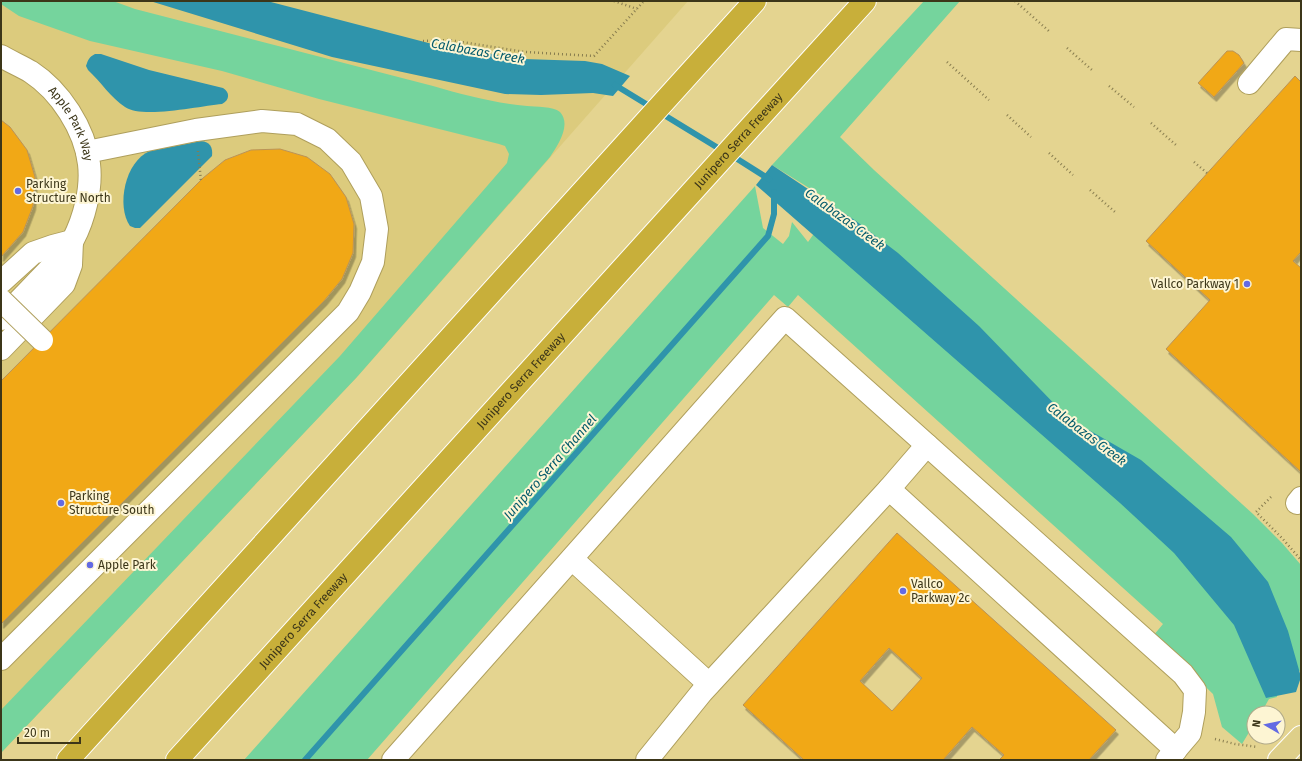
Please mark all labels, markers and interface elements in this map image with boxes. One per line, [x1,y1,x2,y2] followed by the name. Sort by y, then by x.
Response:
[430,35,526,67] water label: Calabazas Creek
[45,83,96,162] street label: Apple Park Way
[691,90,786,191] street label: Junipero Serra Freeway
[26,177,111,205] place label: Parking Structure North
[802,185,888,253] water label: Calabazas Creek
[13,186,23,196] marker: Parking Structure North
[1151,277,1239,291] place label: Vallco Parkway 1
[1242,279,1252,289] marker: Vallco Parkway 1
[474,330,568,431] street label: Junipero Serra Freeway
[1045,400,1129,468] water label: Calabazas Creek
[500,411,600,523] water label: Junipero Serra Channel
[69,489,154,517] place label: Parking Structure South
[56,498,66,508] marker: Parking Structure South
[98,558,157,572] place label: Apple Park
[85,560,95,570] marker: Apple Park
[256,570,350,672] street label: Junipero Serra Freeway
[911,577,970,605] place label: Vallco Parkway 2c
[898,586,908,596] marker: Vallco Parkway 2c
[1246,705,1286,745] north arrow
[18,719,80,745] scale bar
[1250,719,1264,728] text: N
[24,726,50,740] text: 20 m

